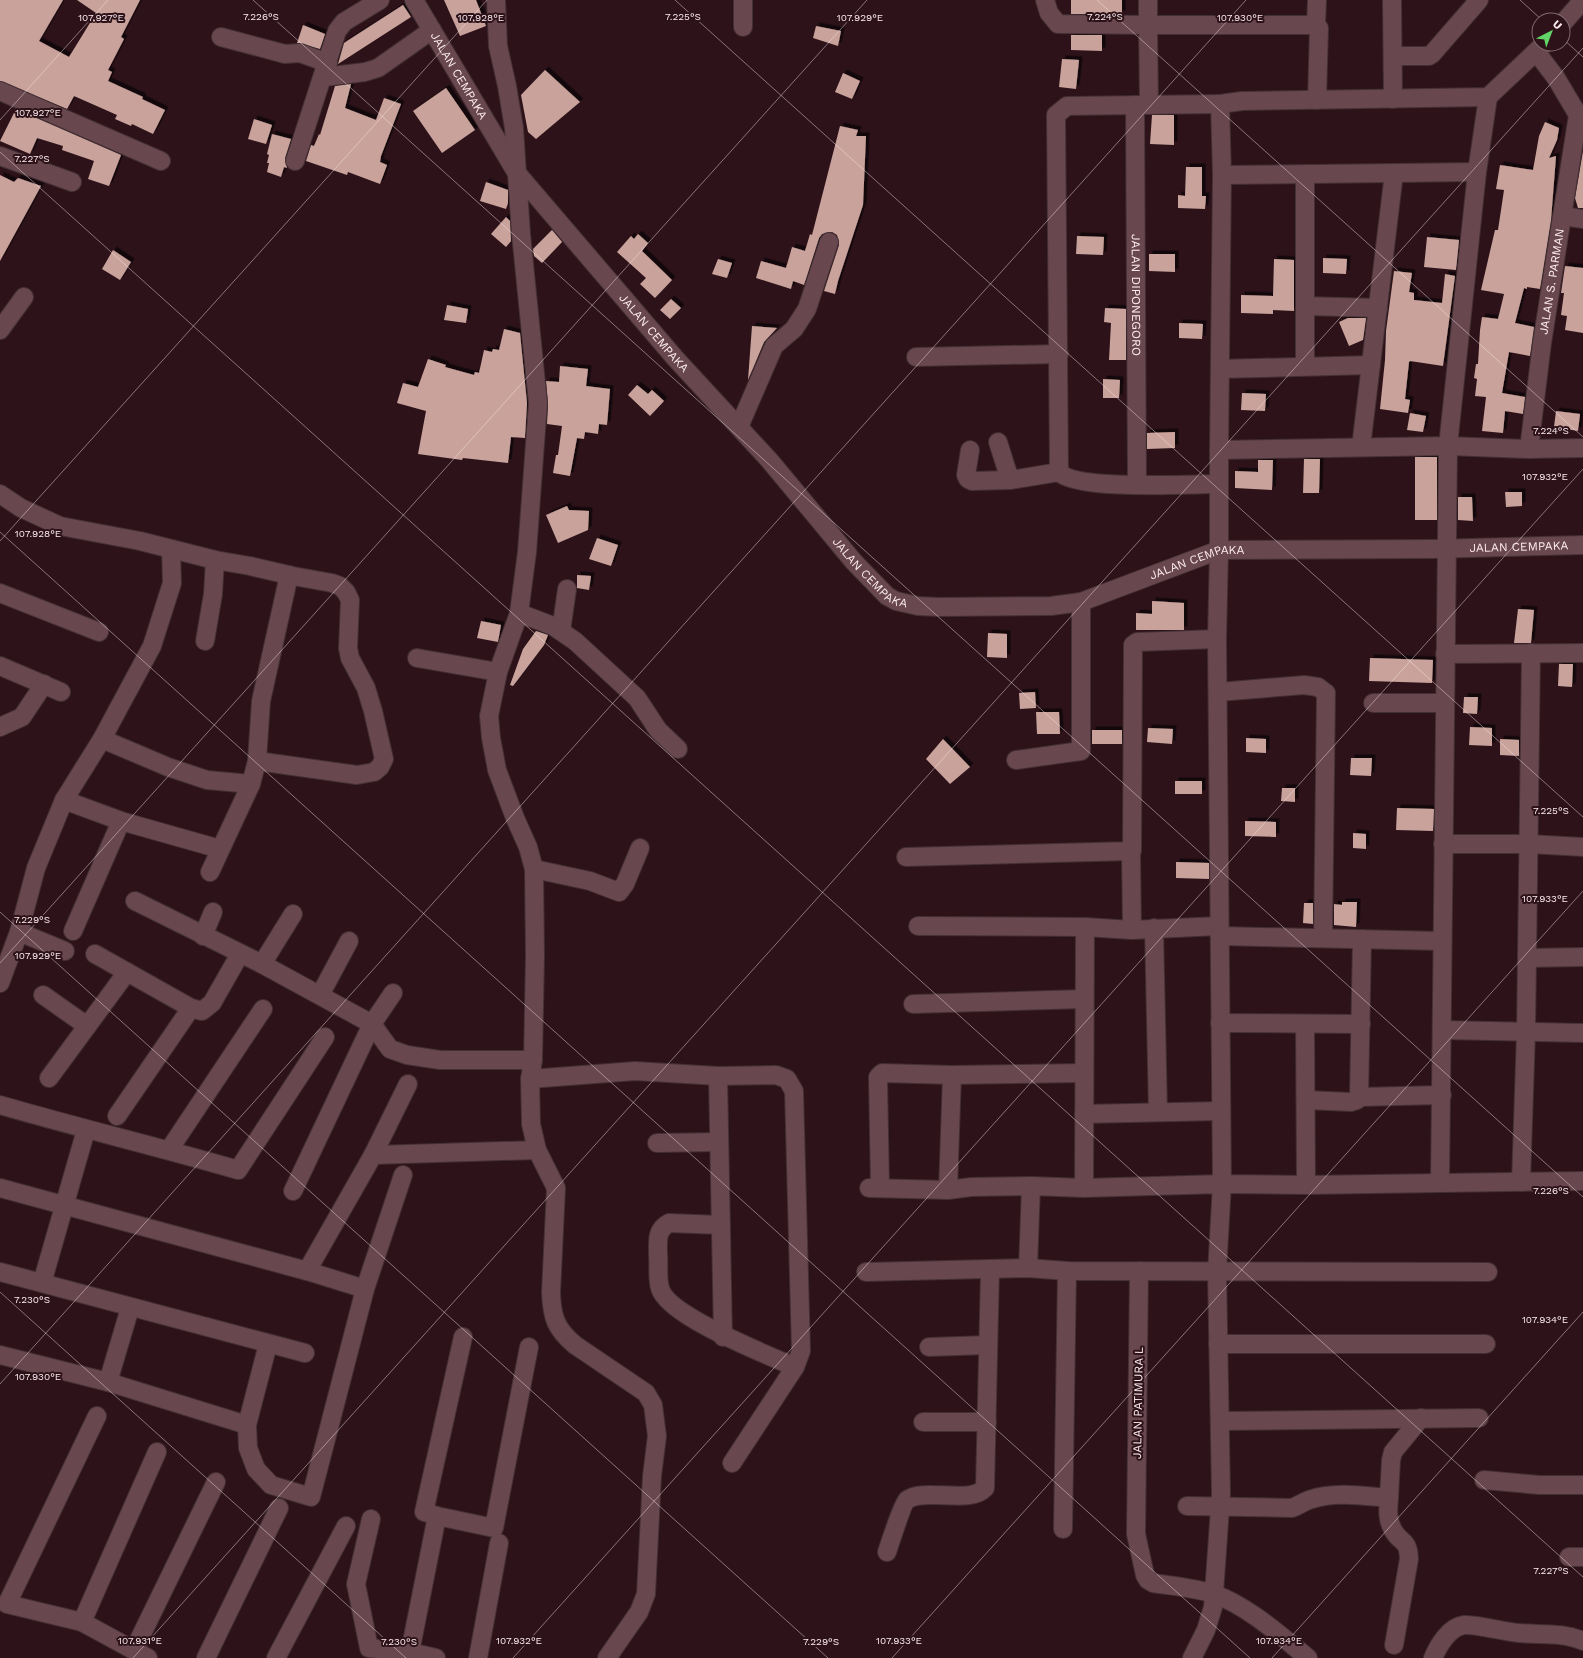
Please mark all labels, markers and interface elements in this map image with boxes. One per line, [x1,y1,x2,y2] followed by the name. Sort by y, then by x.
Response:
[243,11,279,22] text: 7.226°S
[665,11,701,22] text: 7.225°S
[1087,11,1123,22] text: 7.224°S
[78,12,124,23] text: 107.927°E
[458,12,504,23] text: 107.928°E
[837,12,883,23] text: 107.929°E
[1217,12,1263,23] text: 107.930°E
[1531,12,1571,52] north arrow
[1550,17,1565,33] text: U
[428,30,490,122] street label: JALAN CEMPAKA
[15,107,61,118] text: 107.927°E
[14,153,50,164] text: 7.227°S
[1536,228,1567,336] street label: JALAN S. PARMAN
[1129,234,1143,356] street label: JALAN DIPONEGORO
[616,291,692,375] street label: JALAN CEMPAKA
[1533,425,1569,436] text: 7.224°S
[1522,471,1568,482] text: 107.932°E
[15,528,61,539] text: 107.928°E
[830,535,909,610] street label: JALAN CEMPAKA
[1469,538,1569,555] street label: JALAN CEMPAKA
[1148,543,1244,583] street label: JALAN CEMPAKA
[1533,805,1569,816] text: 7.225°S
[1522,893,1568,904] text: 107.933°E
[14,914,50,925] text: 7.229°S
[15,950,61,961] text: 107.929°E
[1533,1185,1569,1196] text: 7.226°S
[14,1294,50,1305] text: 7.230°S
[1522,1314,1568,1325] text: 107.934°E
[1130,1347,1146,1459] street label: JALAN PATIMURA L
[15,1371,61,1382] text: 107.930°E
[1533,1565,1569,1576] text: 7.227°S
[118,1635,162,1646] text: 107.931°E
[496,1635,542,1646] text: 107.932°E
[876,1635,922,1646] text: 107.933°E
[1256,1635,1302,1646] text: 107.934°E
[381,1636,417,1647] text: 7.230°S
[803,1636,839,1647] text: 7.229°S

